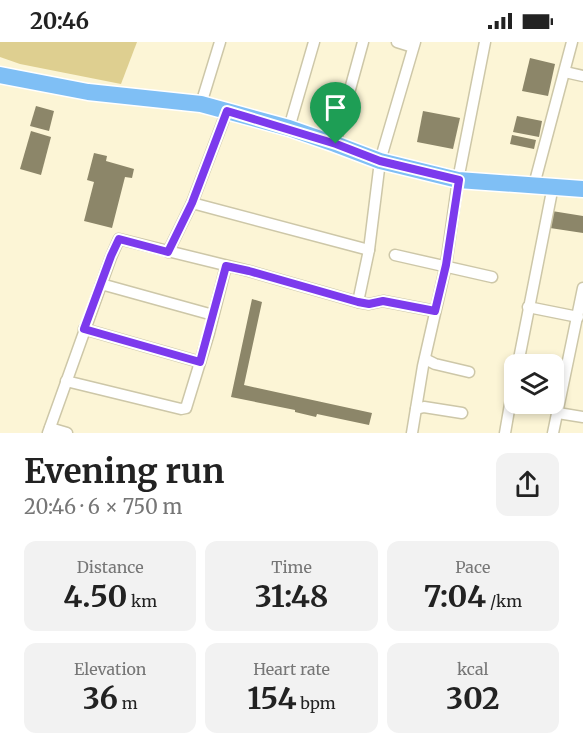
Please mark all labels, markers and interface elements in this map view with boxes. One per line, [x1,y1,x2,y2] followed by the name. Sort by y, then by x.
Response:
[30,7,89,35] text: 20:46
[310,82,361,144] pin
[319,91,352,124] icon: arrive
[504,354,564,414] map controls
[504,354,564,414] button: layers
[24,451,224,492] text: Evening run
[496,453,559,516] button: share
[24,494,182,519] text: 20:46 · 6 × 750 m
[77,557,144,577] text: Distance
[271,557,312,577] text: Time
[455,557,490,577] text: Pace
[63,577,127,615] text: 4.50
[255,577,328,615] text: 31:48
[424,577,486,615] text: 7:04
[127,591,157,611] text: km
[486,591,522,611] text: /km
[74,659,146,679] text: Elevation
[253,659,330,679] text: Heart rate
[457,659,489,679] text: kcal
[83,679,118,717] text: 36
[247,679,297,717] text: 154
[446,679,500,717] text: 302
[118,693,138,713] text: m
[297,693,336,713] text: bpm

